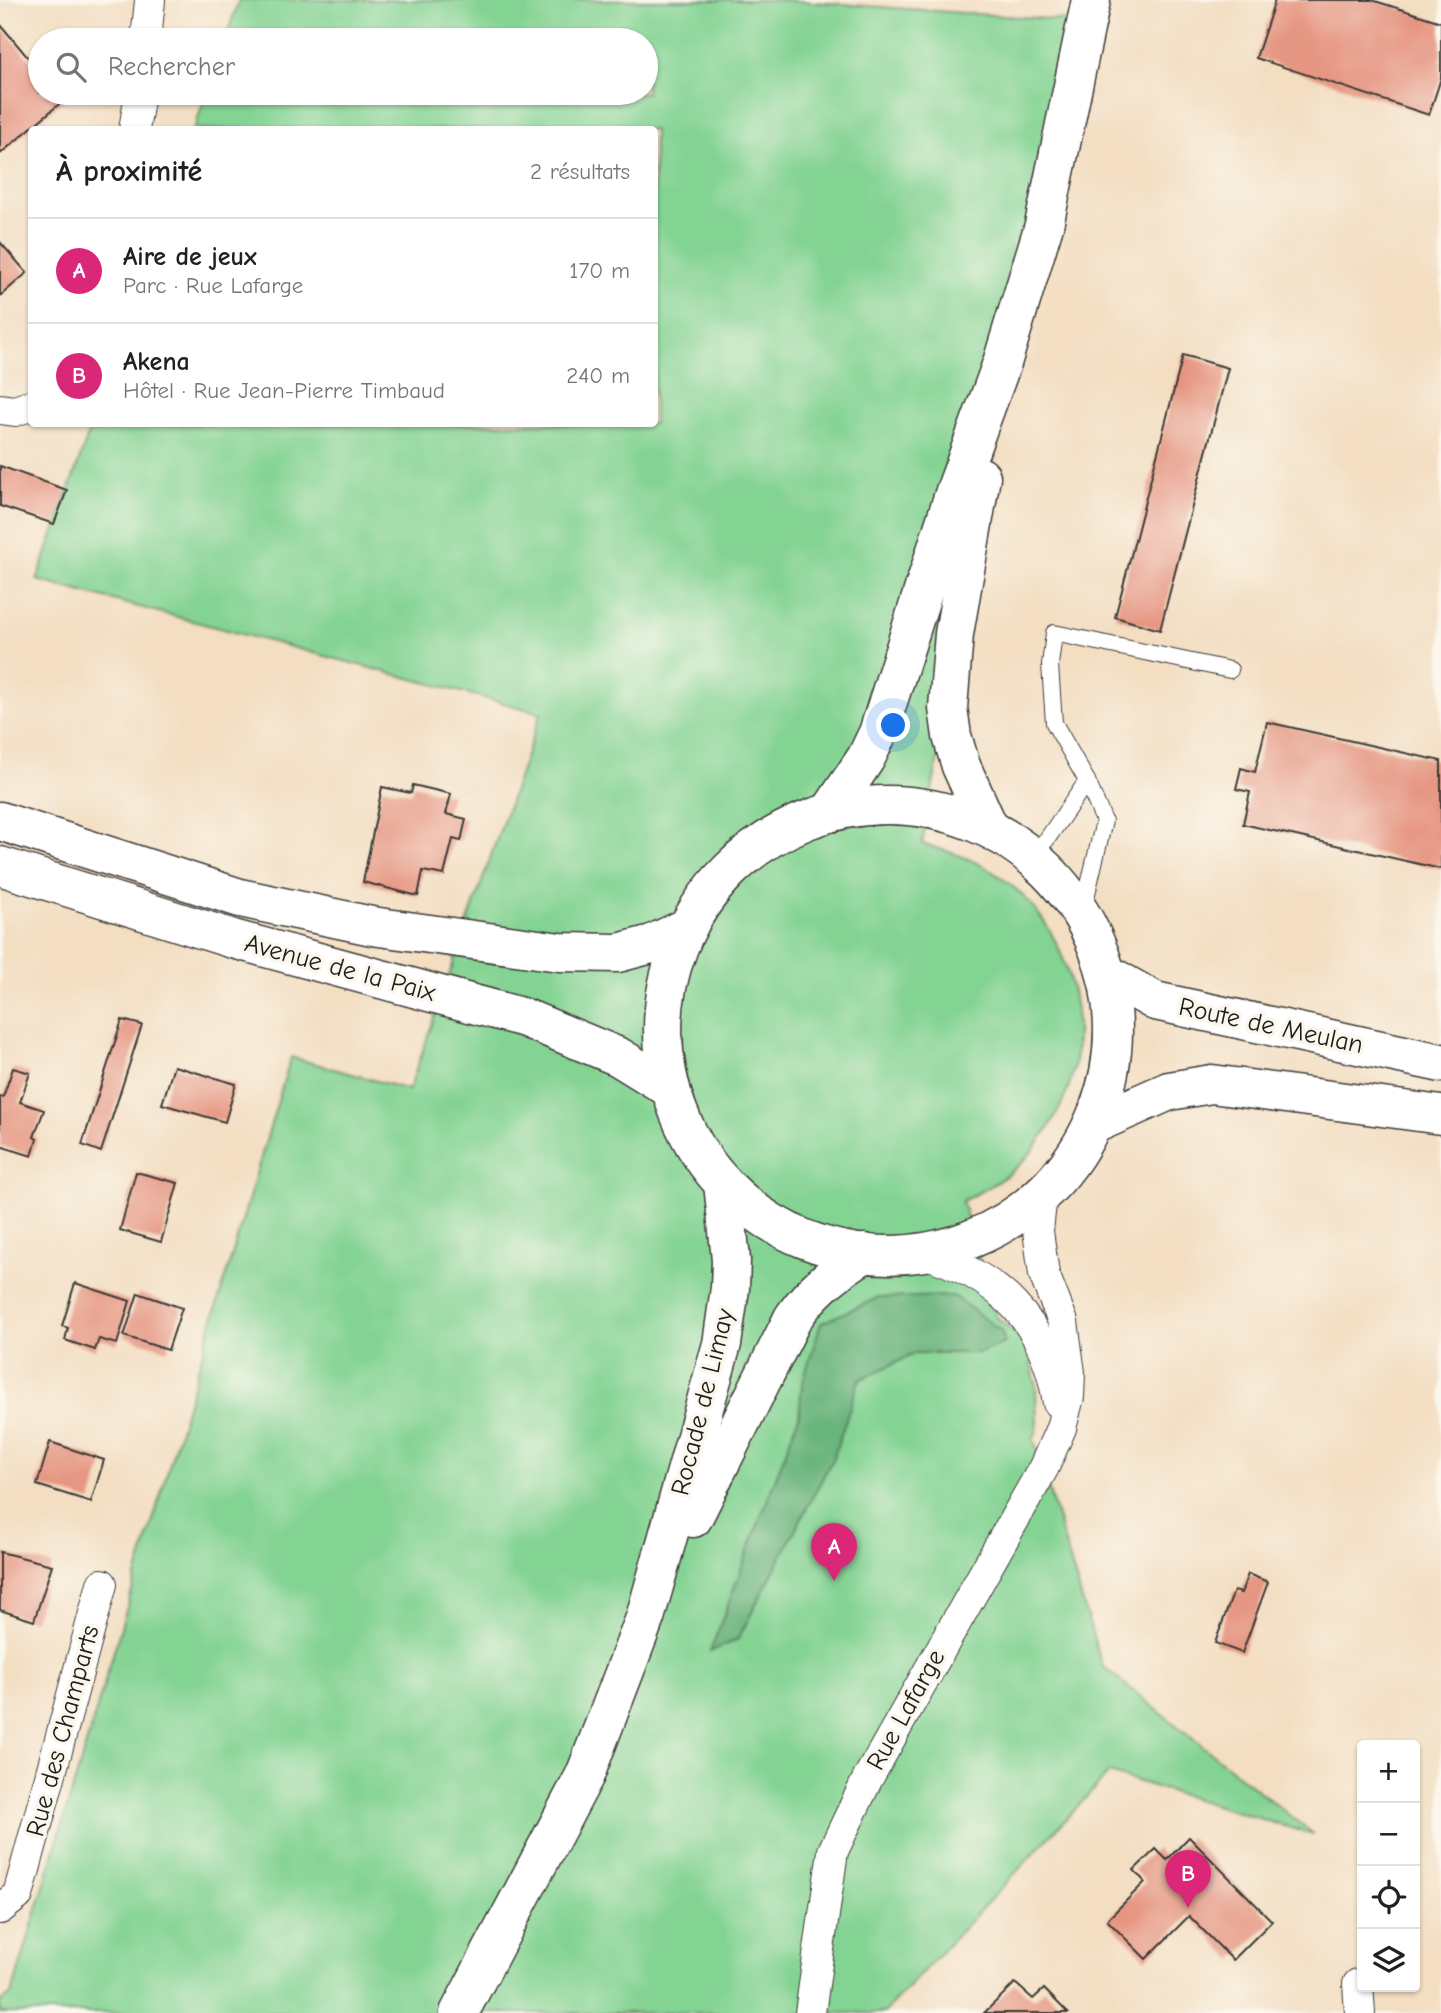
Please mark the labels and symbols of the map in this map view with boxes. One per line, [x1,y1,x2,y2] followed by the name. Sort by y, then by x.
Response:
[876,708,910,742] your location
[241,928,439,1008] street label: Avenue de la Paix
[1176,992,1366,1060] street label: Route de Meulan
[665,1305,741,1498] street label: Rocade de Limay
[811,1523,857,1581] pin: A
[20,1622,106,1840] street label: Rue des Champarts
[861,1645,951,1775] street label: Rue Lafarge
[1165,1850,1211,1908] pin: B

